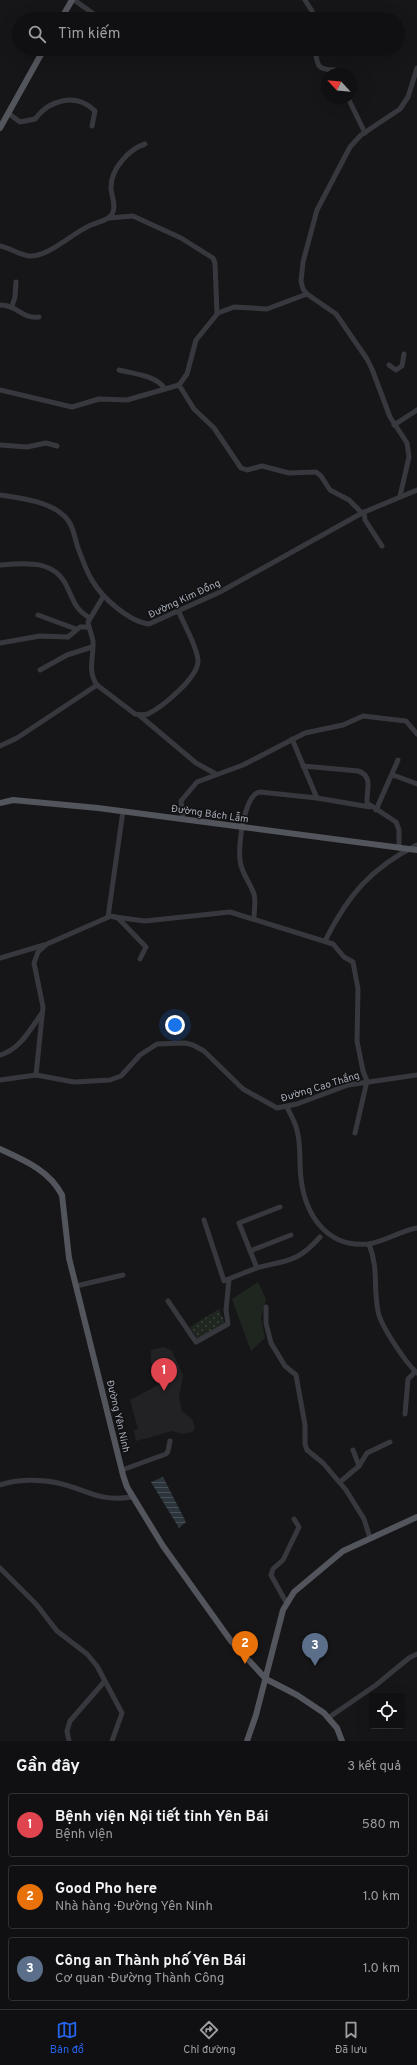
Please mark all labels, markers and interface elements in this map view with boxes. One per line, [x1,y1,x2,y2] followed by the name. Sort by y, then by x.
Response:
[12,12,405,56] search box
[26,23,48,45] icon: search
[58,25,120,44] text: Tìm kiếm
[321,68,357,104] north arrow
[146,577,223,622] street label: Đường Kim Đồng
[170,803,249,826] street label: Đường Bách Lẫm
[165,1015,185,1035] your location
[279,1069,361,1106] street label: Đường Cao Thắng
[151,1358,177,1391] pin: 1
[103,1379,132,1454] street label: Đường Yên Ninh
[232,1631,258,1664] pin: 2
[302,1633,328,1666] pin: 3
[369,1693,405,1729] map controls
[369,1693,405,1729] button: locate
[16,1756,80,1778] text: Gần đây
[347,1759,401,1775] text: 3 kết quả
[55,1808,269,1827] text: Bệnh viện Nội tiết tỉnh Yên Bái
[27,1817,33,1833] text: 1
[362,1817,400,1833] text: 580 m
[55,1827,113,1843] text: Bệnh viện
[55,1880,157,1899] text: Good Pho here
[26,1889,34,1905] text: 2
[363,1889,400,1905] text: 1.0 km
[55,1899,213,1915] text: Nhà hàng · Đường Yên Ninh
[55,1952,246,1971] text: Công an Thành phố Yên Bái
[26,1961,34,1977] text: 3
[363,1961,400,1977] text: 1.0 km
[55,1971,224,1987] text: Cơ quan · Đường Thành Công
[50,2019,84,2057] tab: Bản đồ
[183,2019,236,2057] tab: Chỉ đường
[335,2019,367,2057] tab: Đã lưu

